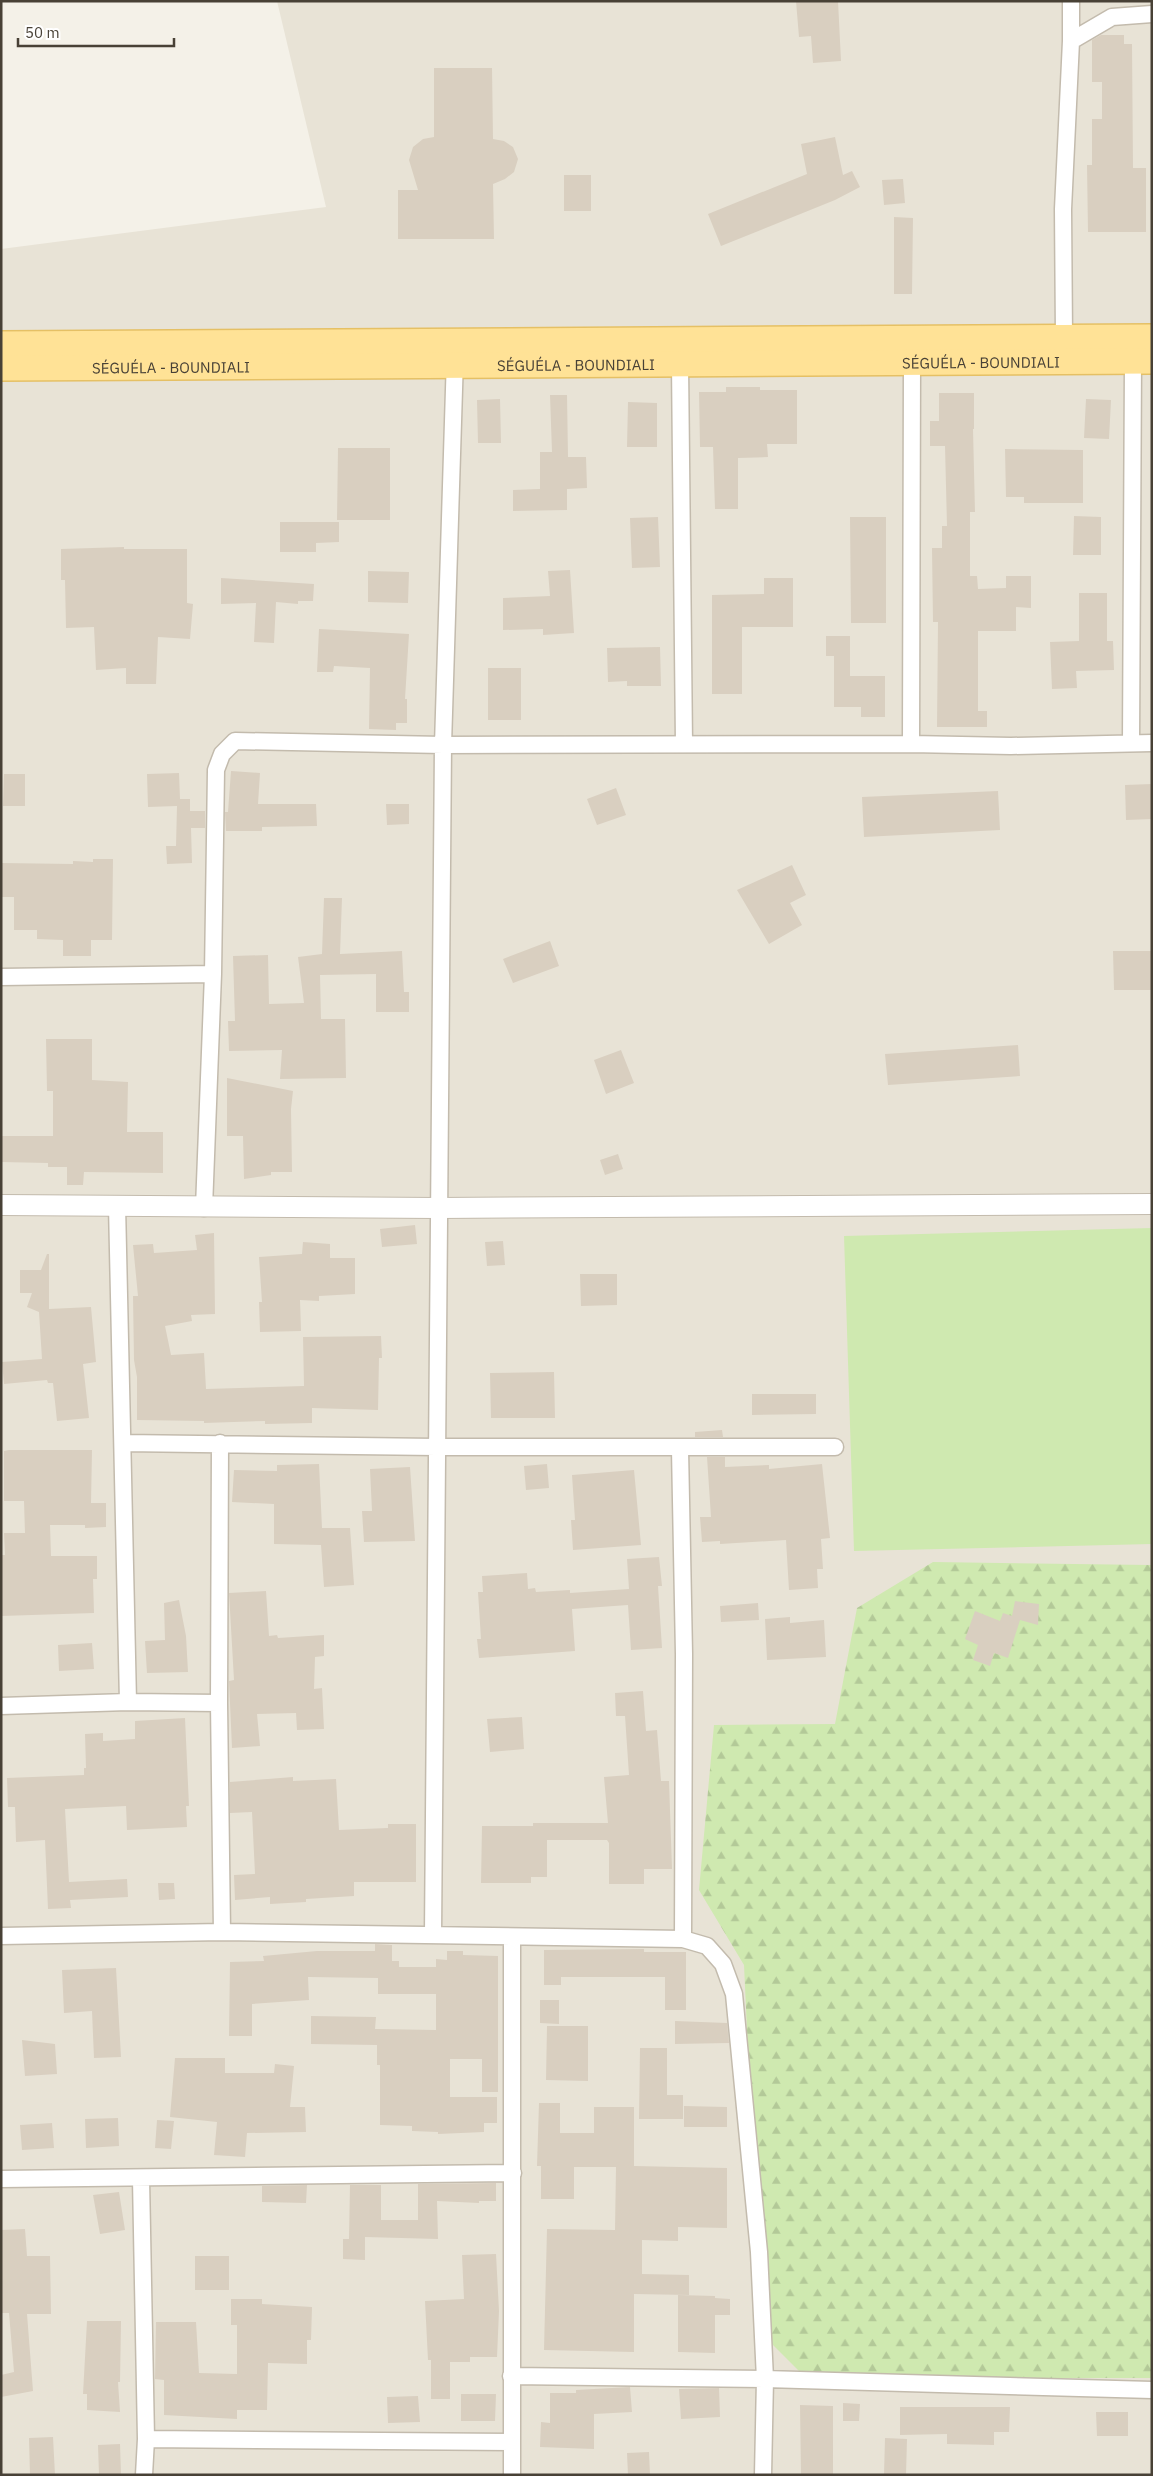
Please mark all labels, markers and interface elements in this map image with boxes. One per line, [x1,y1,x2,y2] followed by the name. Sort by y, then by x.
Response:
[18,15,174,47] scale bar
[25,23,60,42] text: 50 m
[902,352,1060,372] street label: SÉGUÉLA - BOUNDIALI
[497,355,655,374] street label: SÉGUÉLA - BOUNDIALI
[92,357,250,377] street label: SÉGUÉLA - BOUNDIALI

